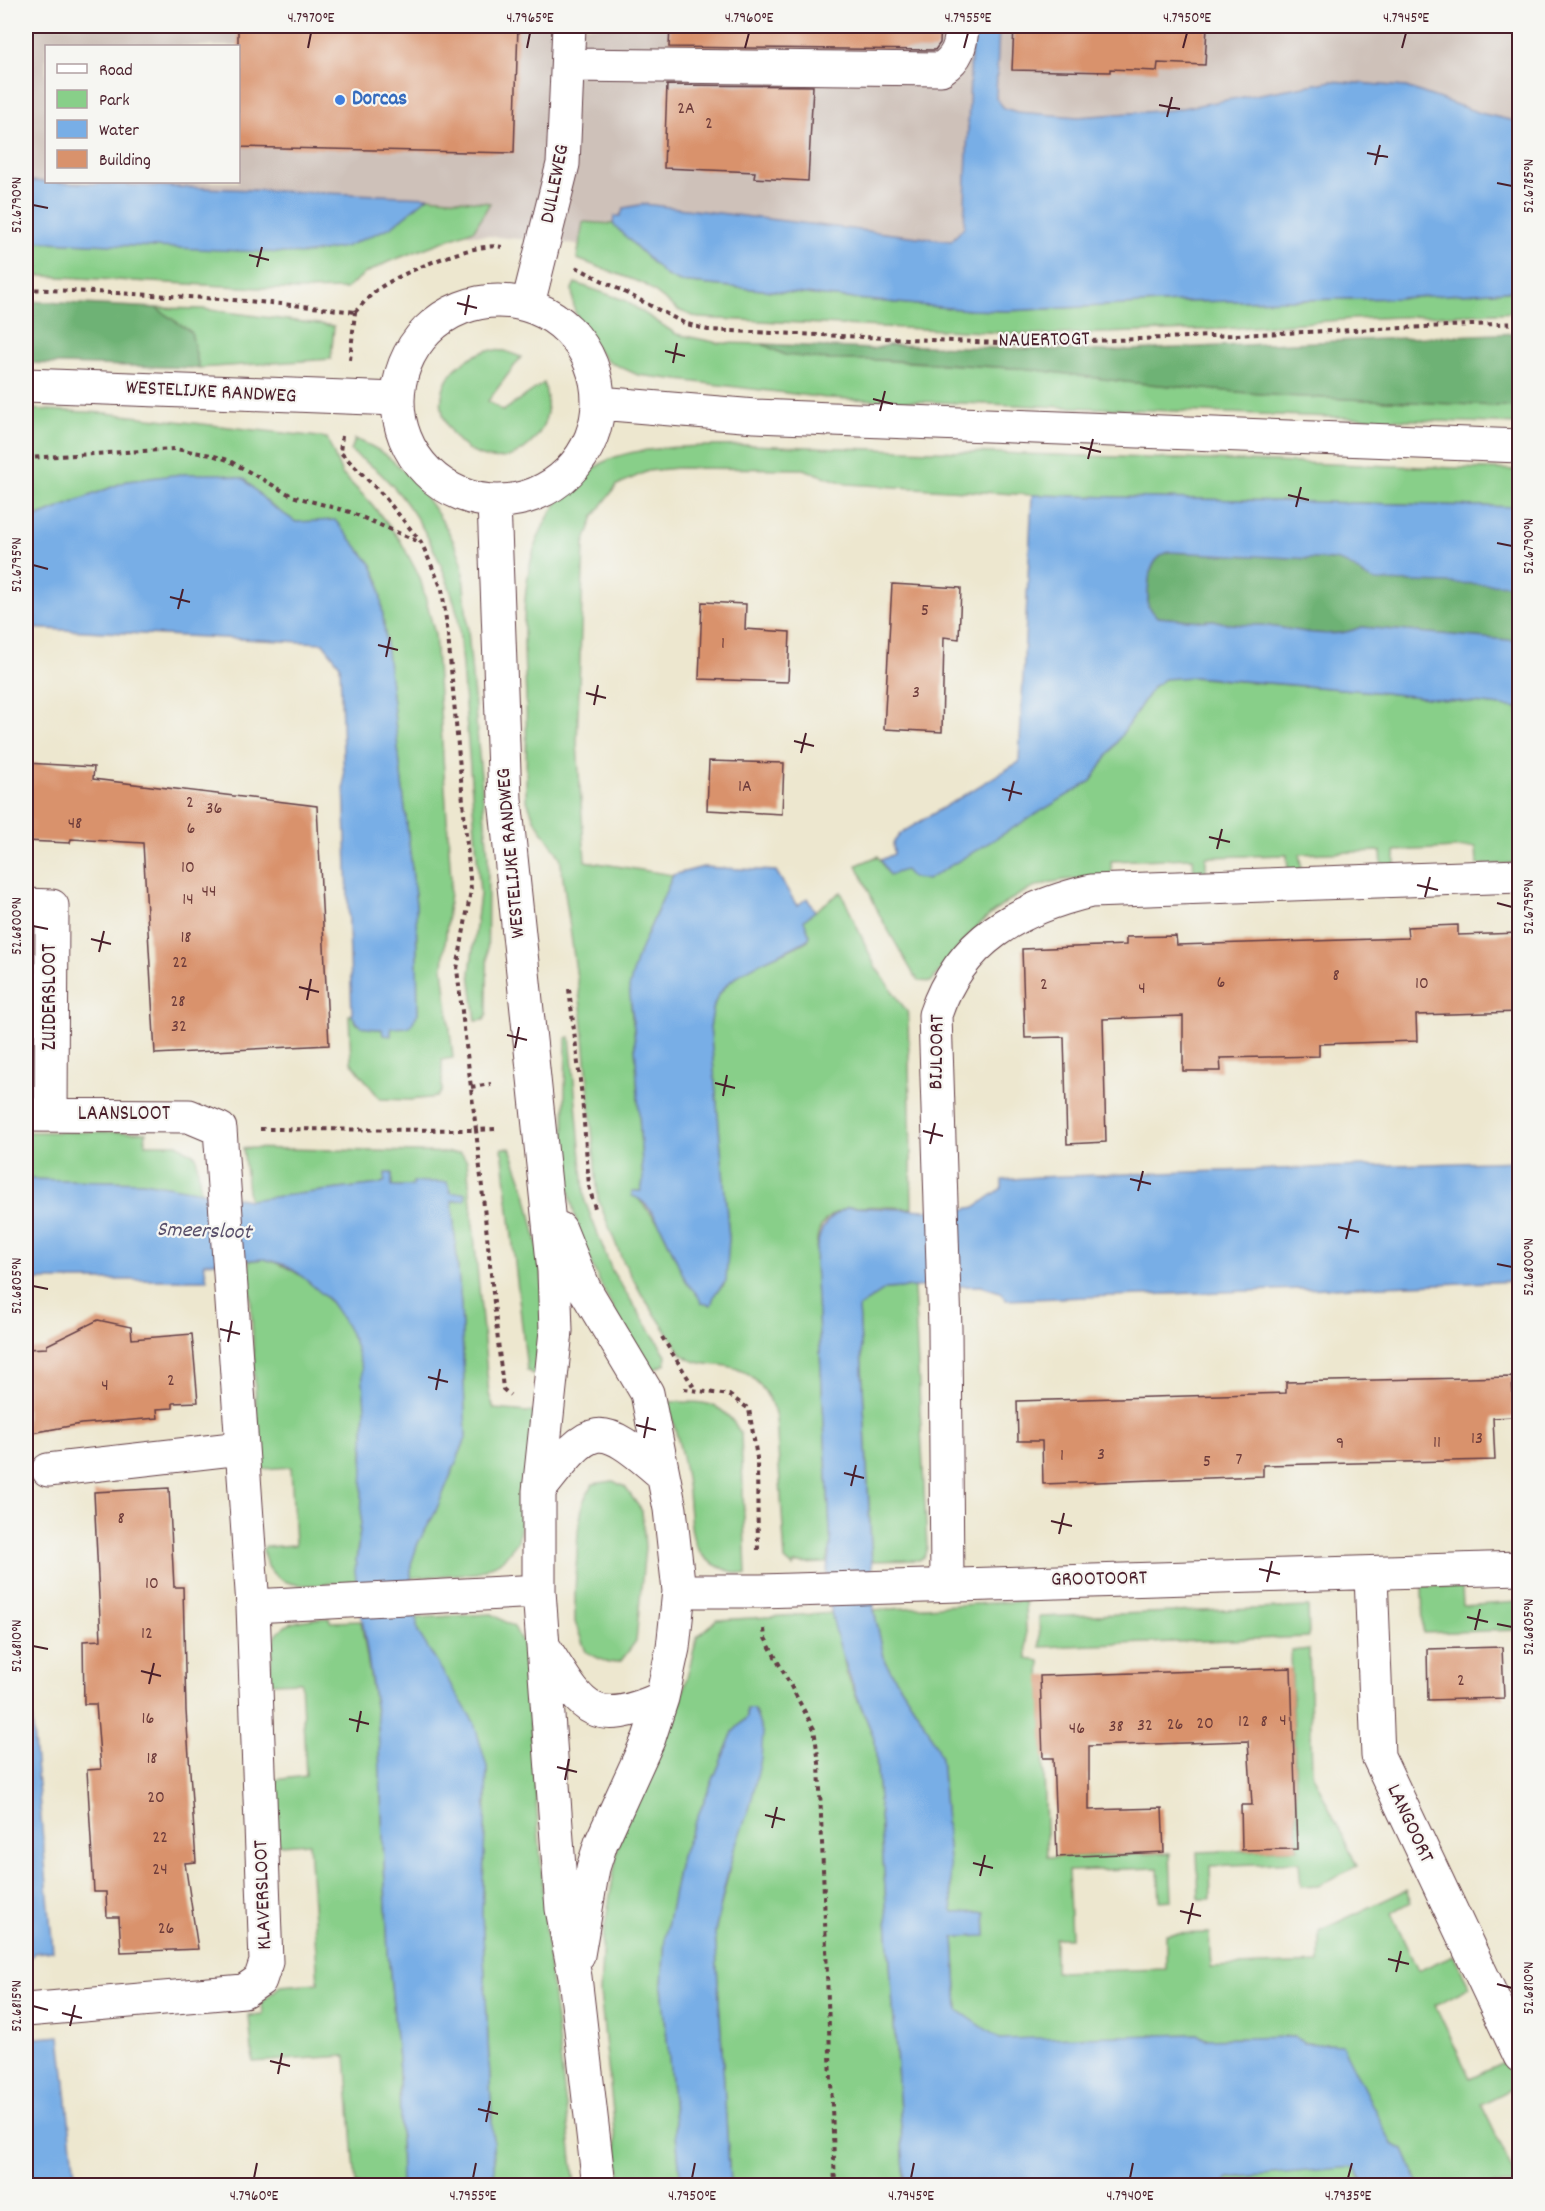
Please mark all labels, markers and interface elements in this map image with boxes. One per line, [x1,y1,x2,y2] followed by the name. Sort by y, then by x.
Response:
[288,8,335,30] text: 4.7970°E
[506,8,554,30] text: 4.7965°E
[725,8,773,30] text: 4.7960°E
[945,8,992,30] text: 4.7955°E
[1163,8,1211,30] text: 4.7950°E
[1383,8,1429,30] text: 4.7945°E
[45,45,240,183] legend
[99,59,133,84] text: Road
[352,85,407,115] place label: Dorcas
[99,89,130,114] text: Park
[333,93,347,107] marker: Dorcas
[677,97,695,122] house number: 2A
[705,112,713,137] house number: 2
[99,119,139,144] text: Water
[534,142,578,226] street label: DULLEWEG
[99,149,151,174] text: Building
[1519,159,1541,213] text: 52.6785°N
[7,177,29,233] text: 52.6790°N
[998,325,1090,357] street label: NAUERTOGT
[125,374,297,412] street label: WESTELIJKE RANDWEG
[1519,518,1541,574] text: 52.6790°N
[7,537,29,593] text: 52.6795°N
[921,599,929,624] house number: 5
[721,632,725,657] house number: 1
[912,681,920,706] house number: 3
[490,767,534,939] street label: WESTELIJKE RANDWEG
[738,775,752,800] house number: 1A
[186,791,194,816] house number: 2
[206,797,222,822] house number: 36
[68,812,82,837] house number: 48
[187,817,195,842] house number: 6
[181,856,195,881] house number: 10
[1519,879,1541,935] text: 52.6795°N
[202,880,216,905] house number: 44
[182,888,194,913] house number: 14
[7,897,29,955] text: 52.6800°N
[180,926,192,951] house number: 18
[36,943,66,1050] street label: ZUIDERSLOOT
[172,951,188,976] house number: 22
[1332,964,1340,989] house number: 8
[1217,971,1225,996] house number: 6
[1415,972,1429,997] house number: 10
[1040,973,1048,998] house number: 2
[1138,977,1146,1002] house number: 4
[170,990,186,1015] house number: 28
[922,1013,954,1090] street label: BIJLOORT
[171,1015,187,1040] house number: 32
[78,1100,171,1130] street label: LAANSLOOT
[156,1215,254,1249] water label: Smeersloot
[1519,1238,1541,1296] text: 52.6800°N
[7,1258,29,1314] text: 52.6805°N
[167,1369,175,1394] house number: 2
[101,1374,109,1399] house number: 4
[1471,1427,1483,1452] house number: 13
[1433,1431,1441,1456] house number: 11
[1336,1432,1344,1457] house number: 9
[1097,1443,1105,1468] house number: 3
[1060,1444,1064,1469] house number: 1
[1236,1448,1243,1473] house number: 7
[1203,1450,1211,1475] house number: 5
[117,1507,125,1532] house number: 8
[1051,1564,1148,1596] street label: GROOTOORT
[145,1572,159,1597] house number: 10
[1519,1599,1541,1655] text: 52.6805°N
[7,1619,29,1673] text: 52.6810°N
[141,1622,153,1647] house number: 12
[1457,1669,1465,1694] house number: 2
[142,1707,154,1732] house number: 16
[1279,1709,1287,1734] house number: 4
[1238,1710,1250,1735] house number: 12
[1260,1710,1268,1735] house number: 8
[1196,1712,1214,1737] house number: 20
[1167,1713,1183,1738] house number: 26
[1137,1714,1153,1739] house number: 32
[1108,1715,1124,1740] house number: 38
[1069,1717,1085,1742] house number: 46
[146,1747,158,1772] house number: 18
[1378,1780,1441,1869] street label: LANGOORT
[147,1786,165,1811] house number: 20
[152,1826,168,1851] house number: 22
[247,1839,281,1950] street label: KLAVERSLOOT
[152,1858,168,1883] house number: 24
[158,1917,174,1942] house number: 26
[1519,1961,1541,2015] text: 52.6810°N
[7,1980,29,2032] text: 52.6815°N
[230,2186,278,2208] text: 4.7960°E
[450,2186,497,2208] text: 4.7955°E
[668,2186,716,2208] text: 4.7950°E
[888,2186,934,2208] text: 4.7945°E
[1106,2186,1154,2208] text: 4.7940°E
[1325,2186,1371,2208] text: 4.7935°E

